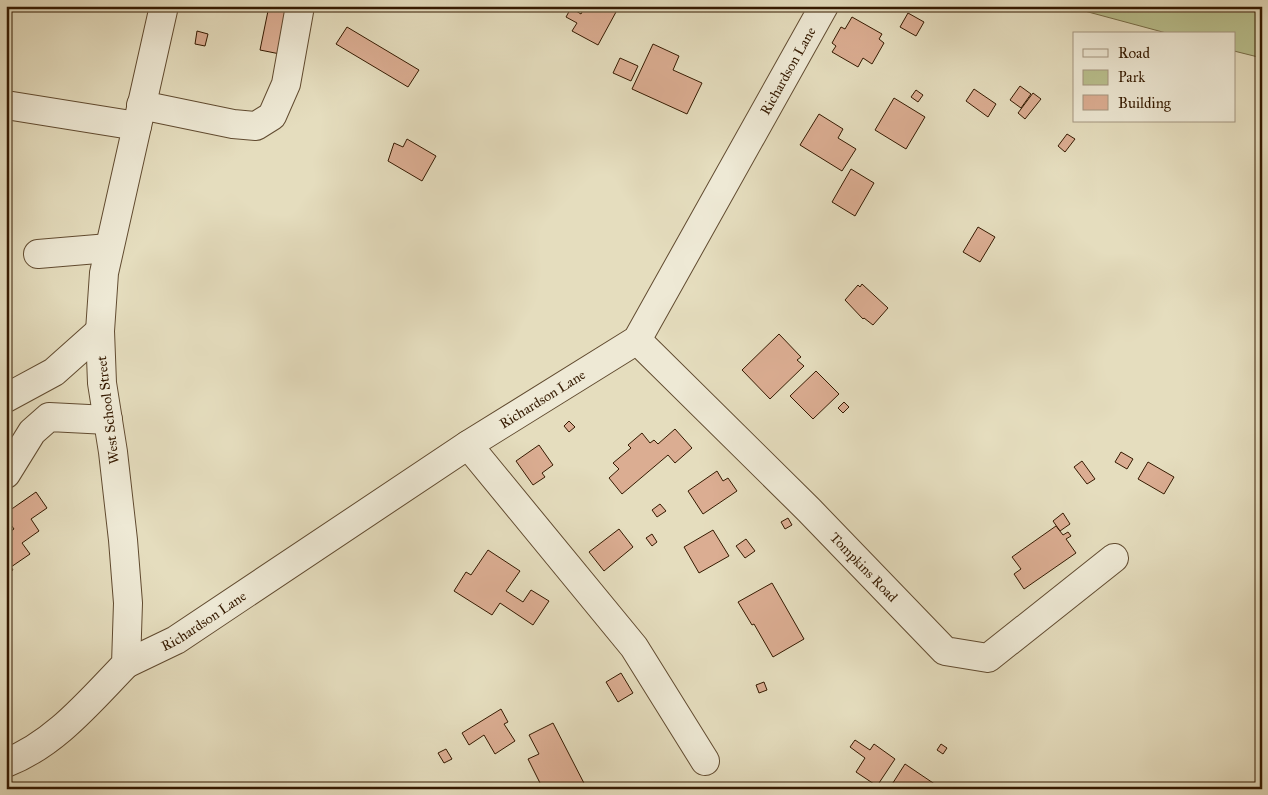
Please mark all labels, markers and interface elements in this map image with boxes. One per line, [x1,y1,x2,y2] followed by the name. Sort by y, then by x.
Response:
[756,24,819,118] street label: Richardson Lane
[1073,32,1236,122] legend
[1118,44,1150,62] text: Road
[1118,68,1145,86] text: Park
[1118,94,1172,112] text: Building
[93,355,123,465] street label: West School Street
[496,366,589,432] street label: Richardson Lane
[827,529,901,605] street label: Tompkins Road
[158,587,250,654] street label: Richardson Lane

